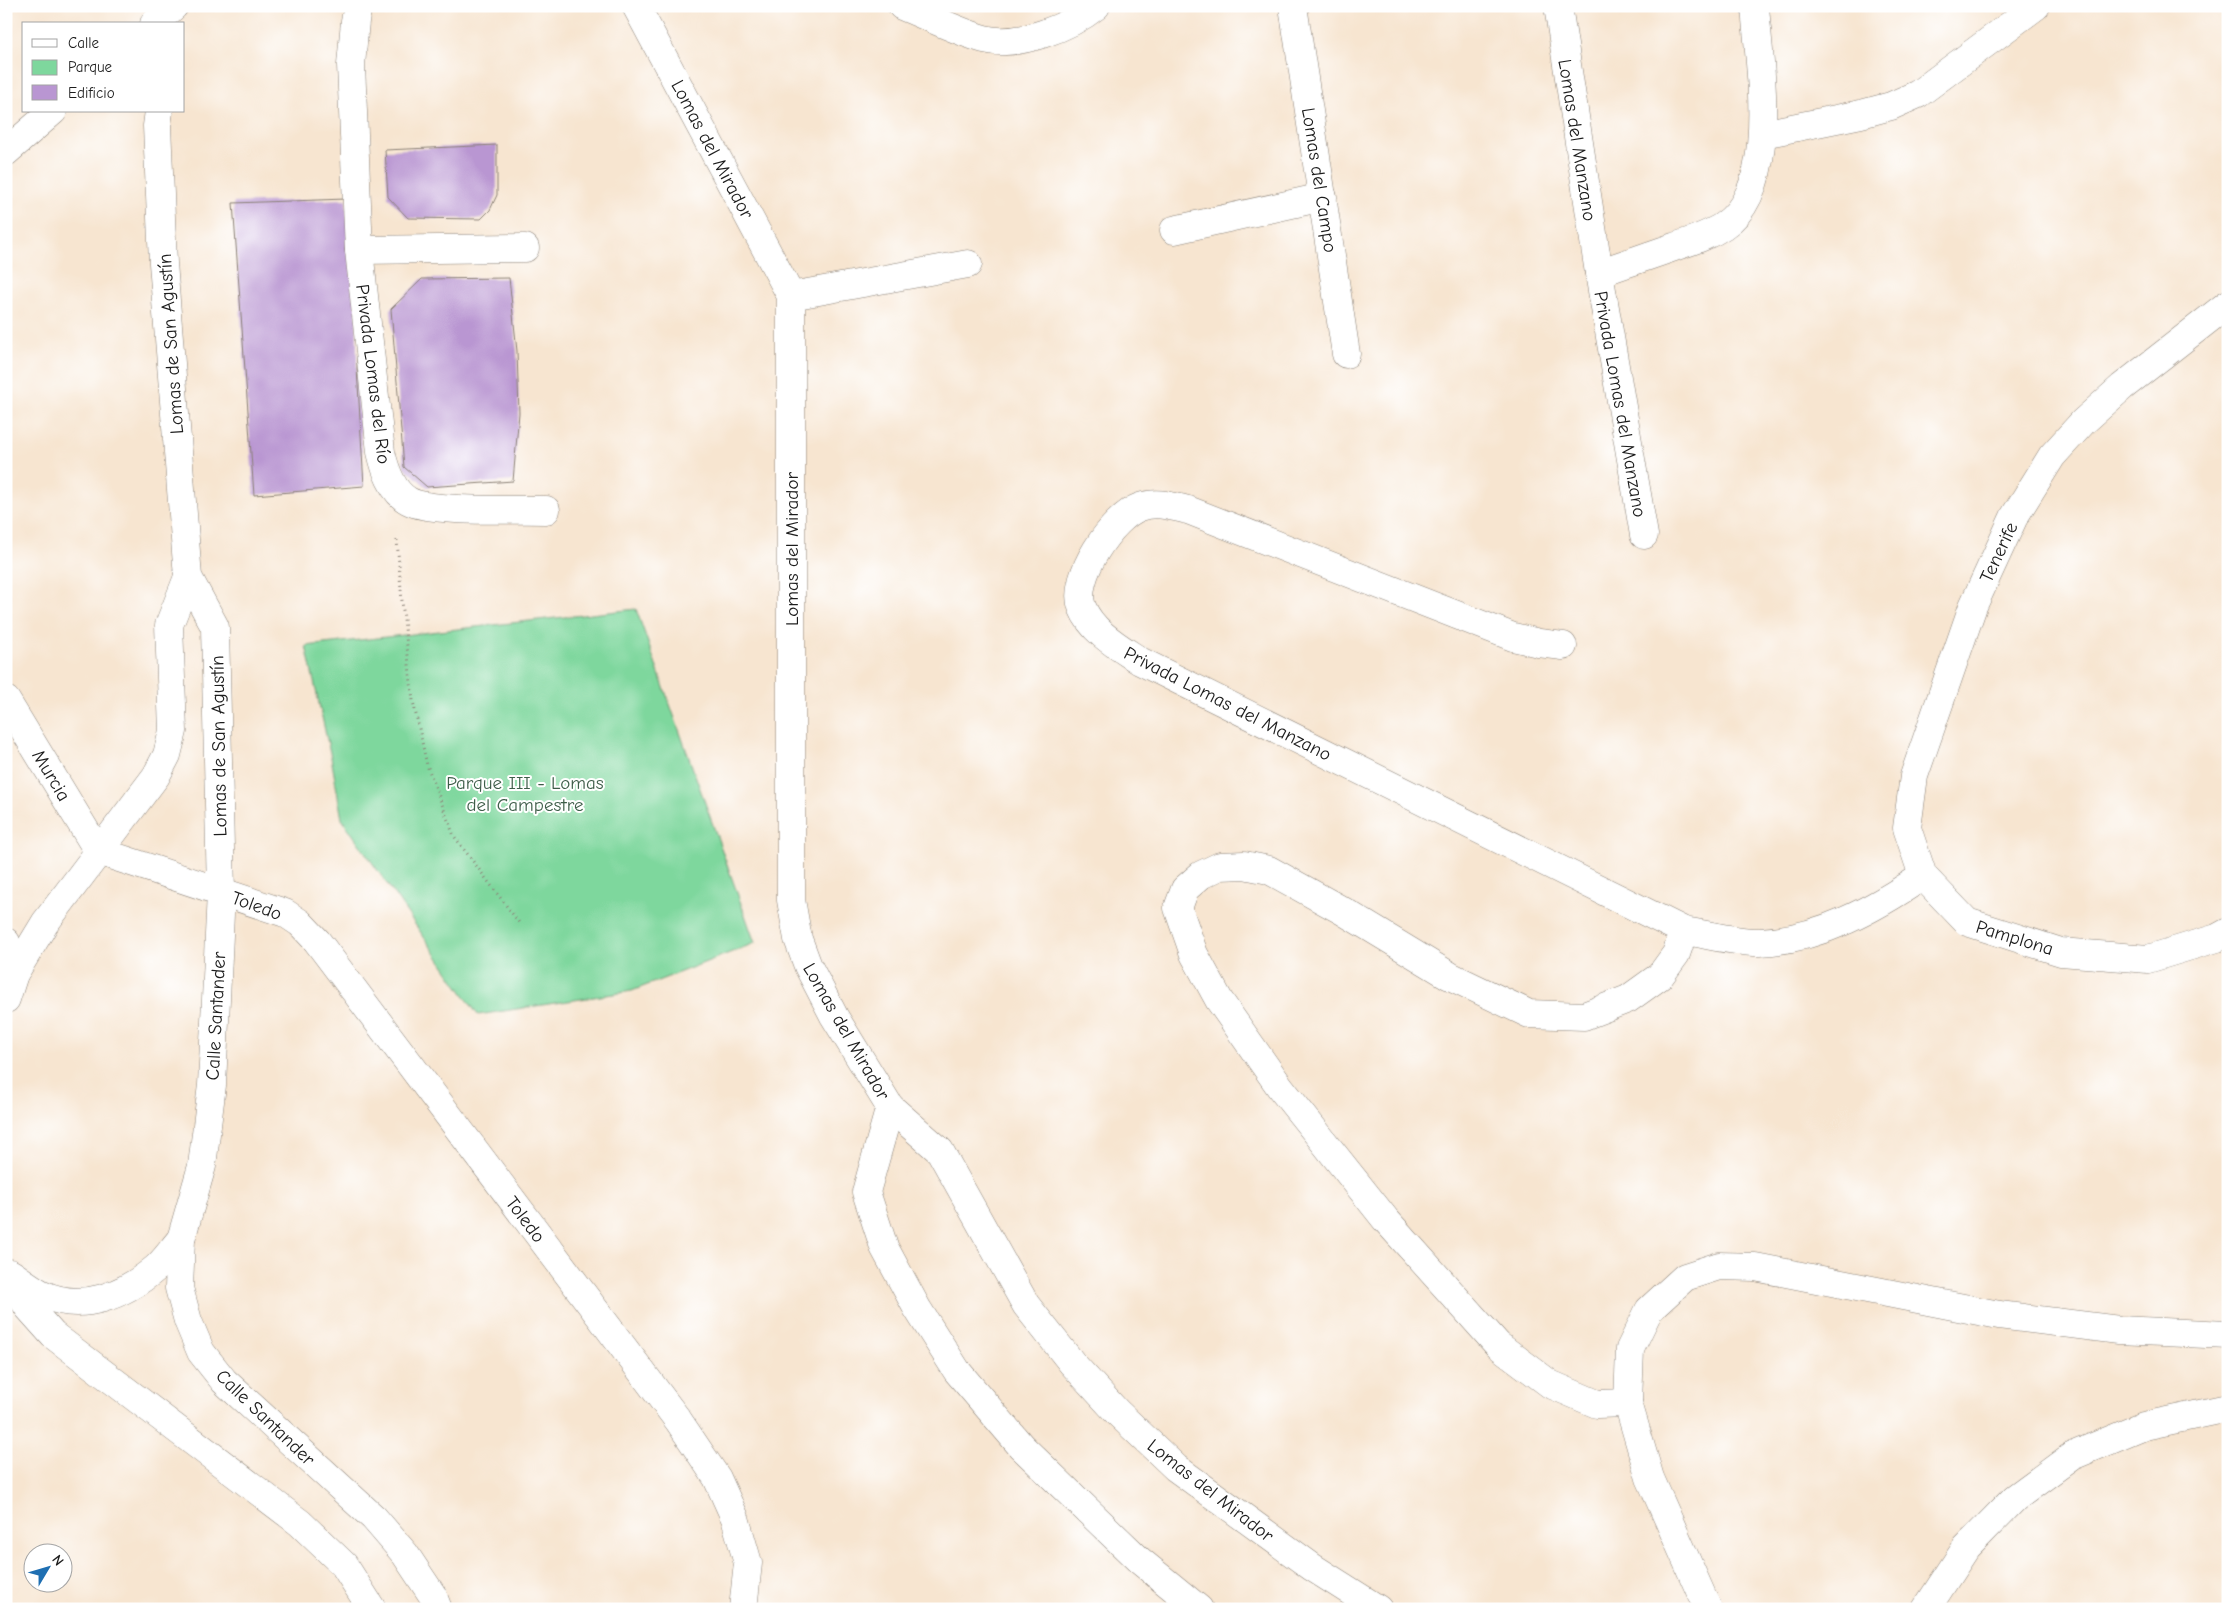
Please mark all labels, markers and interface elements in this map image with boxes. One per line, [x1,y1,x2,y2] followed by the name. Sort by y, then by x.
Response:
[22,22,185,112] legend
[68,34,100,52] text: Calle
[68,58,113,76] text: Parque
[1553,58,1601,223] street label: Lomas del Manzano
[666,76,758,223] street label: Lomas del Mirador
[68,84,115,102] text: Edificio
[1297,106,1341,254] street label: Lomas del Campo
[154,253,188,435] street label: Lomas de San Agustín
[351,283,395,465] street label: Privada Lomas del Río
[1589,289,1651,519] street label: Privada Lomas del Manzano
[781,472,803,626] street label: Lomas del Mirador
[1975,519,2022,586] street label: Tenerife
[1120,642,1335,766] street label: Privada Lomas del Manzano
[206,655,232,837] street label: Lomas de San Agustín
[27,746,75,805] street label: Murcia
[446,772,604,816] park label: Parque III - Lomas del Campestre
[228,887,285,925] street label: Toledo
[1973,916,2056,960] street label: Pamplona
[202,951,230,1081] street label: Calle Santander
[798,959,894,1104] street label: Lomas del Mirador
[501,1192,550,1247] street label: Toledo
[211,1365,320,1471] street label: Calle Santander
[1143,1435,1278,1547] street label: Lomas del Mirador
[22,1542,72,1592] north arrow
[48,1551,67,1569] text: N

